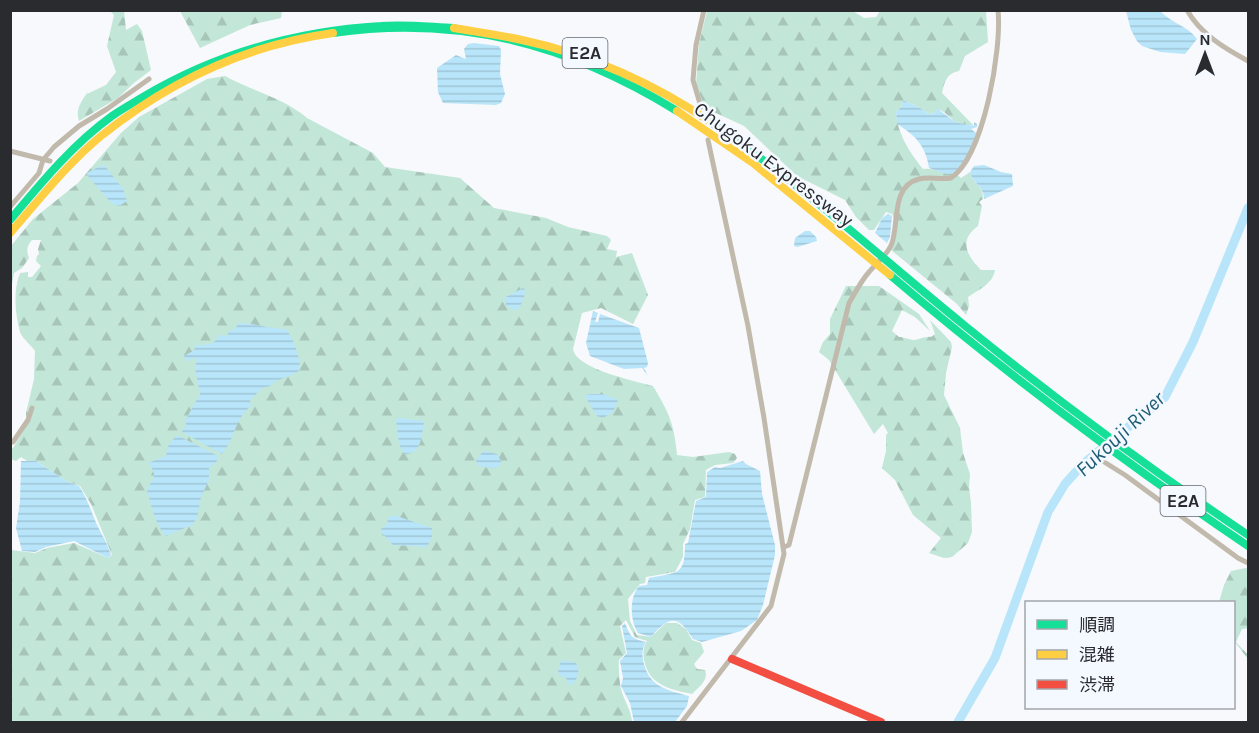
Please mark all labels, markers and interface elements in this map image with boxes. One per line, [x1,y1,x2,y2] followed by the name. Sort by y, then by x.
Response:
[1175,24,1235,84] north arrow
[1199,30,1211,49] text: N
[562,38,608,68] road number: E2A
[690,97,858,232] street label: Chugoku Expressway
[1070,386,1170,481] water label: Fukouji River
[1160,486,1206,516] road number: E2A
[1025,601,1235,709] legend
[1079,614,1115,636] text: 順調
[1079,644,1115,666] text: 混雑
[1079,674,1115,696] text: 渋滞

